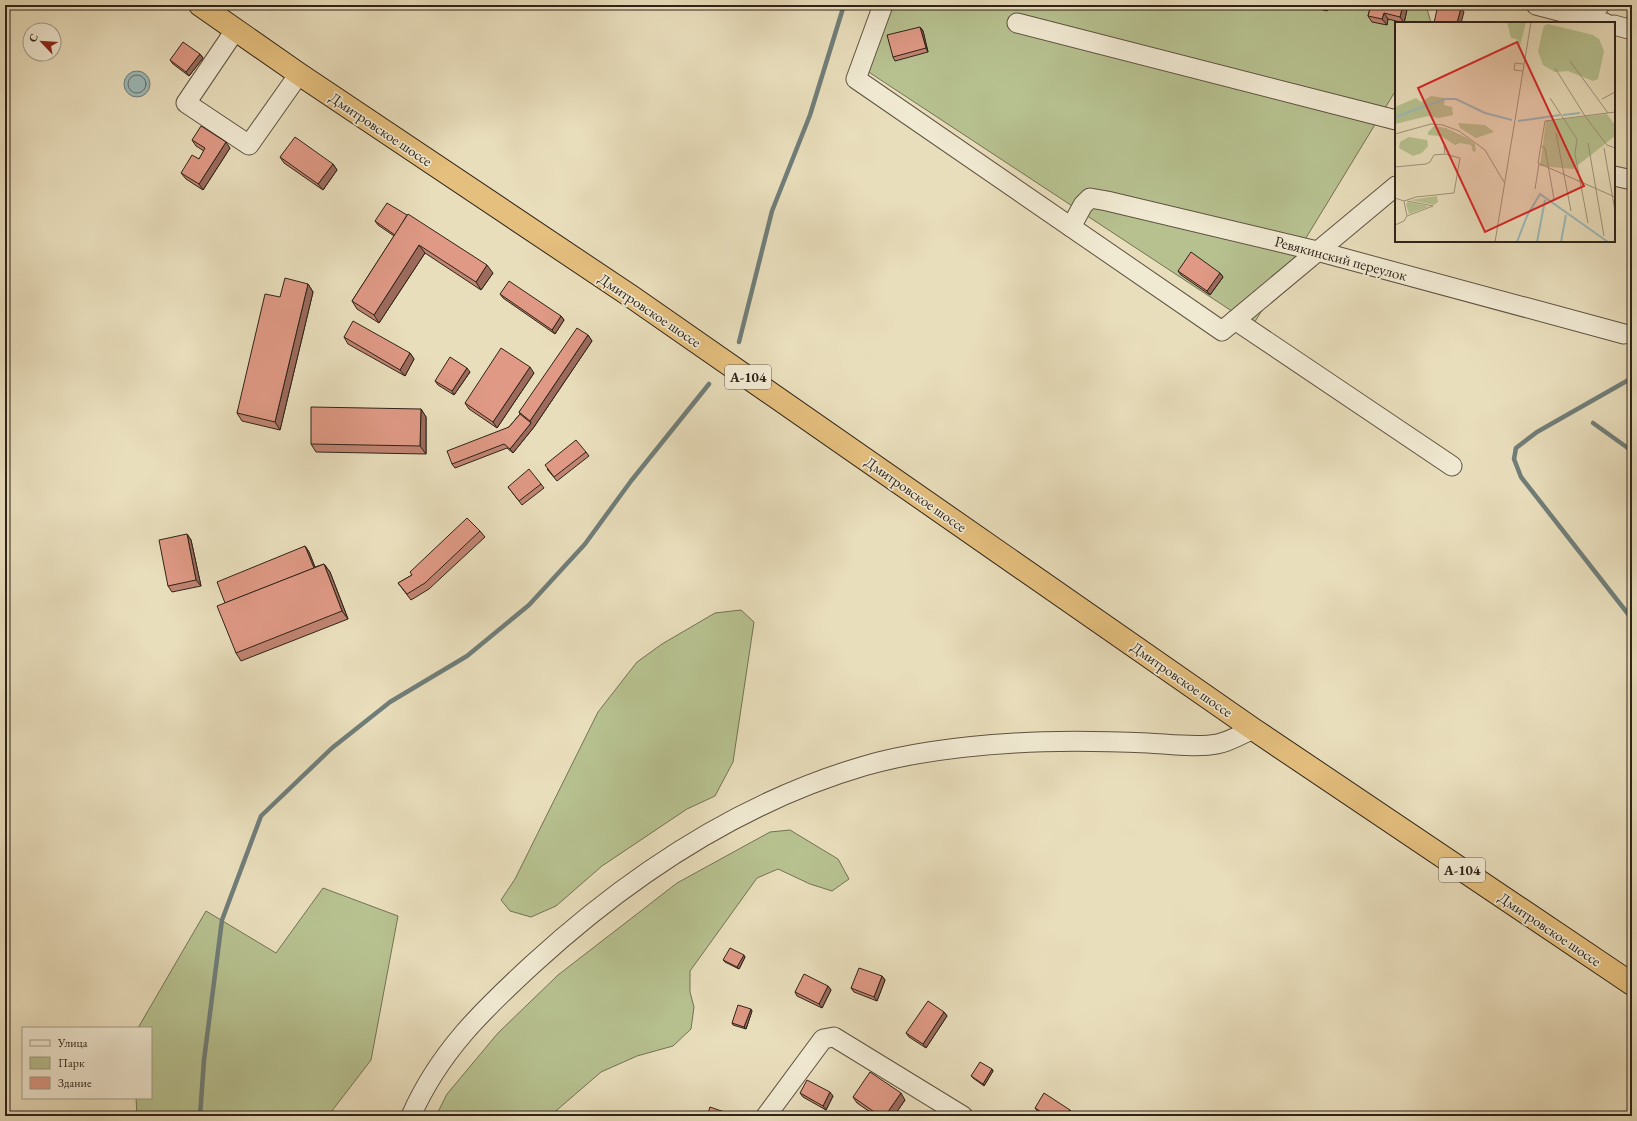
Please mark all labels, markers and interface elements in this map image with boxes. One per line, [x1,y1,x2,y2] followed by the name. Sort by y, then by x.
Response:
[22,22,62,62] north arrow
[1395,22,1615,242] inset map
[25,31,41,44] text: С
[326,88,436,170] street label: Дмитровское шоссе
[1273,231,1409,285] street label: Ревякинский переулок
[595,269,705,351] street label: Дмитровское шоссе
[725,365,771,389] road number: А-104
[861,452,971,536] street label: Дмитровское шоссе
[1127,637,1237,721] street label: Дмитровское шоссе
[1439,858,1485,882] road number: А-104
[1495,888,1605,970] street label: Дмитровское шоссе
[22,1027,152,1099] legend
[57,1035,88,1051] text: Улица
[58,1055,85,1071] text: Парк
[58,1075,92,1091] text: Здание

